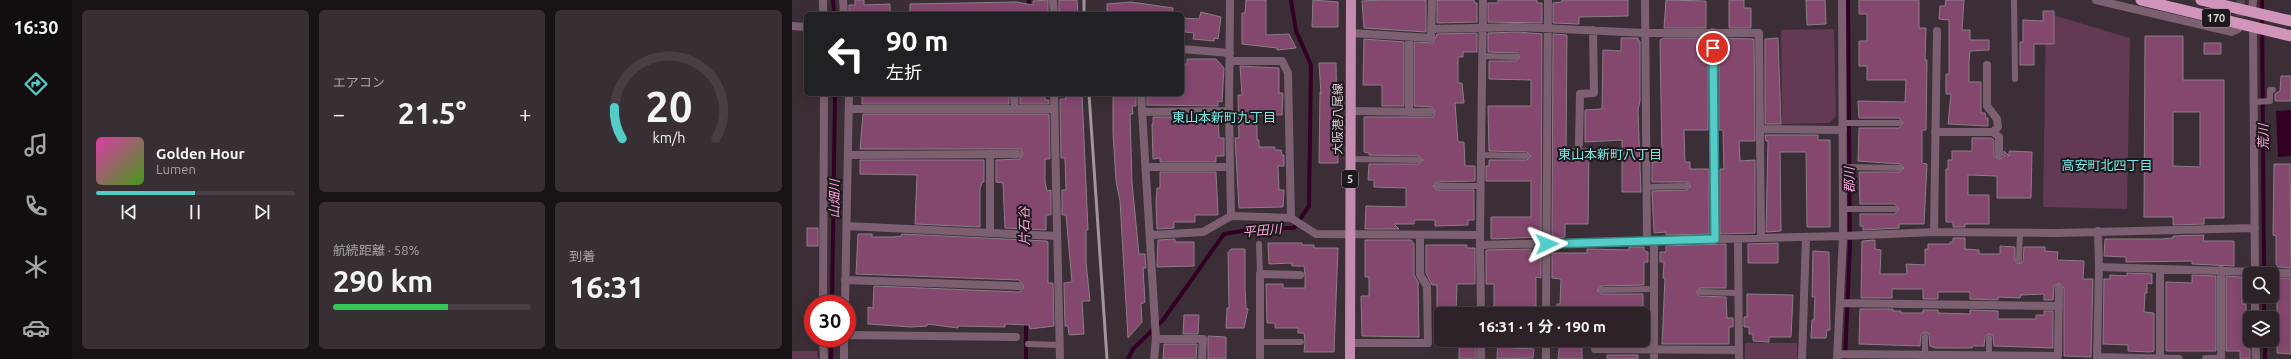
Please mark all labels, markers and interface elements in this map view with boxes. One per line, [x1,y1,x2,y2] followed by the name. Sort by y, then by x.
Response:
[2202,9,2230,27] road number: 170
[13,17,59,37] text: 16:30
[886,25,948,56] text: 90 m
[820,28,872,80] icon: left
[1696,31,1730,65] pin
[1702,37,1724,59] icon: arrive
[886,62,922,82] text: 左折
[22,70,50,98] icon: directions
[333,75,385,89] text: エアコン
[645,83,692,130] text: 20
[1331,83,1344,155] street label: 大阪港八尾線
[398,96,466,130] text: 21.5°
[333,101,345,126] text: −
[519,101,531,126] text: +
[1172,110,1276,124] district label: 東山本新町九丁目
[2256,122,2270,150] water label: 荒川
[652,129,685,145] text: km/h
[22,131,50,159] icon: music
[156,145,245,162] text: Golden Hour
[1558,147,1662,161] district label: 東山本新町八丁目
[2061,158,2153,172] district label: 高安町北四丁目
[156,162,196,176] text: Lumen
[1842,165,1856,193] water label: 郡川
[1342,170,1358,188] road number: 5
[827,177,841,219] water label: 山畑川
[22,192,50,220] icon: phone
[118,201,140,223] icon: previous
[184,201,206,223] icon: pause
[251,201,273,223] icon: next
[1017,205,1031,246] water label: 片石谷
[1242,221,1284,239] water label: 平田川
[1526,223,1568,265] position arrow
[333,243,419,257] text: 航続距離 · 58%
[569,249,595,263] text: 到着
[22,253,50,281] icon: climate
[333,264,433,298] text: 290 km
[2243,267,2279,347] map controls
[2243,267,2279,303] button: search
[569,270,644,304] text: 16:31
[804,295,856,347] speed limit sign: 30
[2243,311,2279,347] button: layers
[22,314,50,342] icon: car
[1478,318,1606,335] text: 16:31 · 1 分 · 190 m

